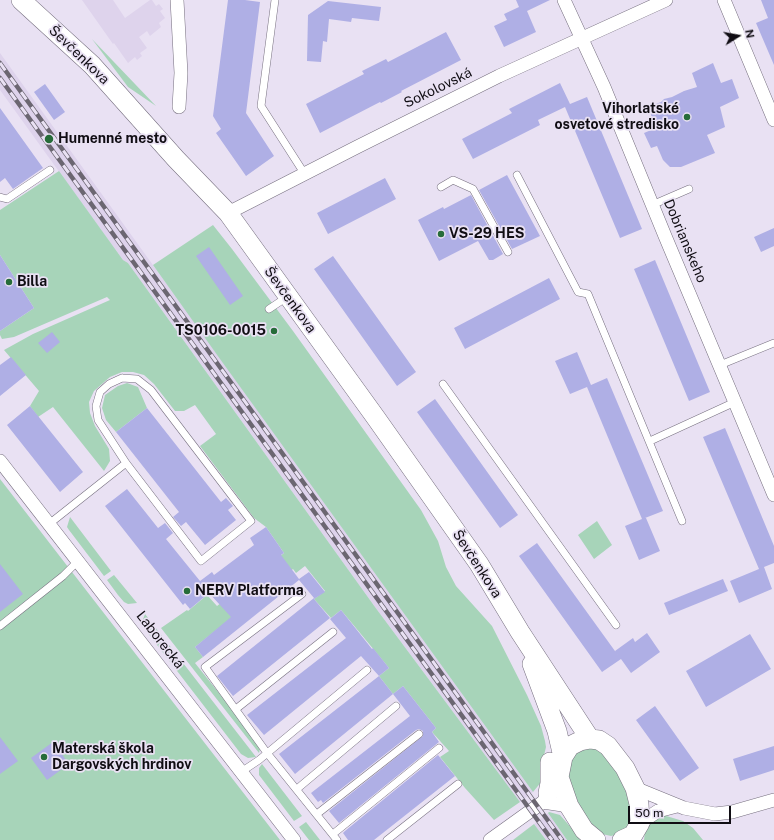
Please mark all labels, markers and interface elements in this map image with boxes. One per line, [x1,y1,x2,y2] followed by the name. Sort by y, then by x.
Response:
[718,16,758,56] north arrow
[45,22,113,88] street label: Ševčenkova
[743,28,756,39] text: N
[401,64,475,112] street label: Sokolovská
[555,101,679,134] place label: Vihorlatské osvetové stredisko
[682,112,692,122] marker: Vihorlatské osvetové stredisko
[58,131,167,147] place label: Humenné mesto
[43,133,55,145] marker: Humenné mesto
[660,197,710,285] street label: Dobrianskeho
[449,226,525,242] place label: VS-29 HES
[436,229,446,239] marker: VS-29 HES
[260,264,320,336] street label: Ševčenkova
[17,274,47,290] place label: Billa
[4,277,14,287] marker: Billa
[176,323,266,339] place label: TS0106-0015
[269,326,279,336] marker: TS0106-0015
[449,527,505,601] street label: Ševčenkova
[195,583,304,599] place label: NERV Platforma
[182,586,192,596] marker: NERV Platforma
[132,608,188,672] street label: Laborecká
[52,741,191,774] place label: Materská škola Dargovských hrdinov
[39,752,49,762] marker: Materská škola Dargovských hrdinov
[630,798,733,824] scale bar
[635,806,663,820] text: 50 m

